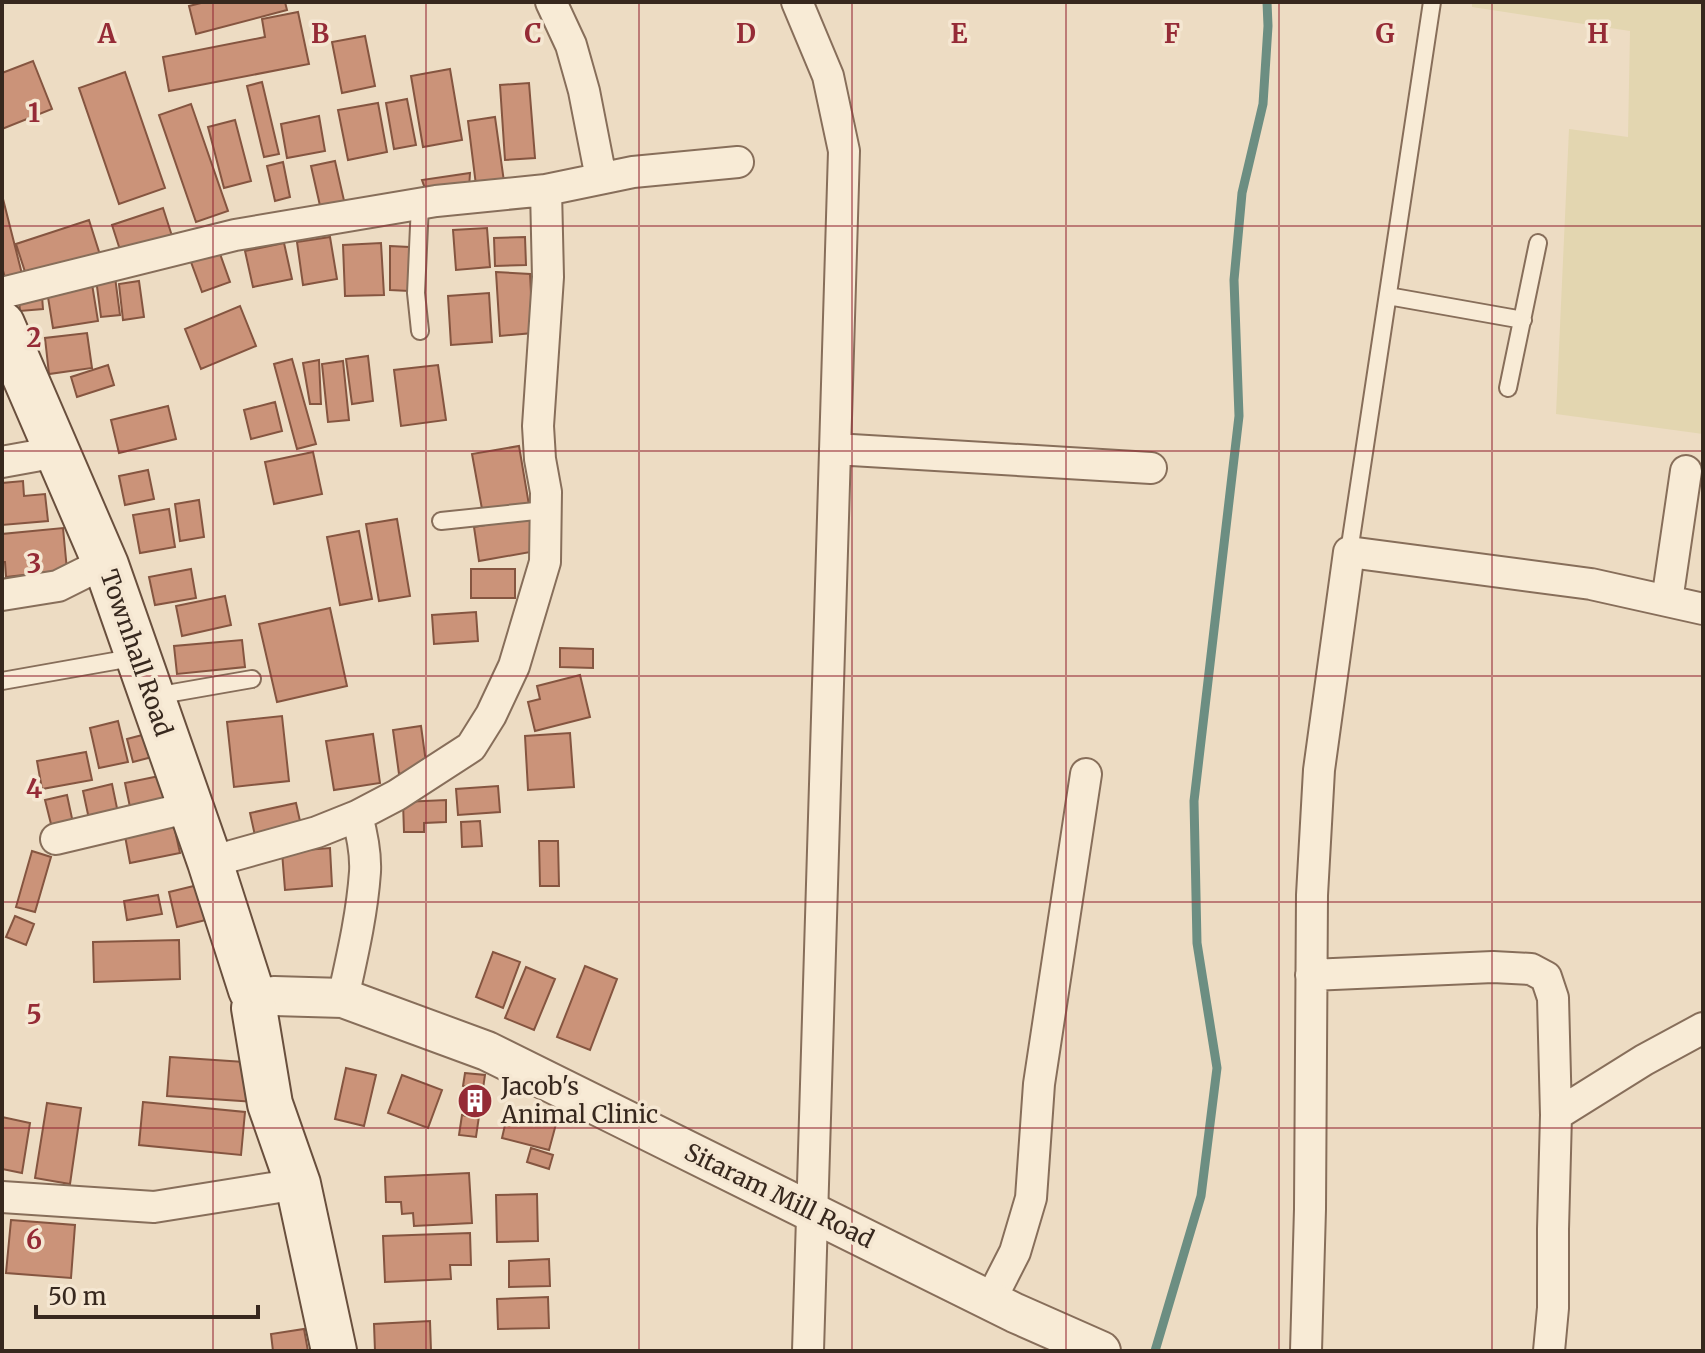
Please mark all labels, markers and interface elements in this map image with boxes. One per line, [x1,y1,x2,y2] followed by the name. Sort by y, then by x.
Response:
[97,17,117,50] text: A
[311,17,329,50] text: B
[524,17,542,50] text: C
[736,17,756,50] text: D
[951,17,968,50] text: E
[1164,17,1180,50] text: F
[1376,17,1395,50] text: G
[1587,17,1609,50] text: H
[28,96,40,129] text: 1
[26,321,42,354] text: 2
[27,547,41,580] text: 3
[93,565,179,740] street label: Townhall Road
[26,772,43,805] text: 4
[26,998,42,1031] text: 5
[500,1071,658,1130] place label: Jacob's Animal Clinic
[456,1082,494,1120] building icon: Jacob's Animal Clinic
[679,1136,879,1255] street label: Sitaram Mill Road
[26,1223,42,1256] text: 6
[36,1269,258,1319] scale bar
[48,1281,107,1312] text: 50 m

